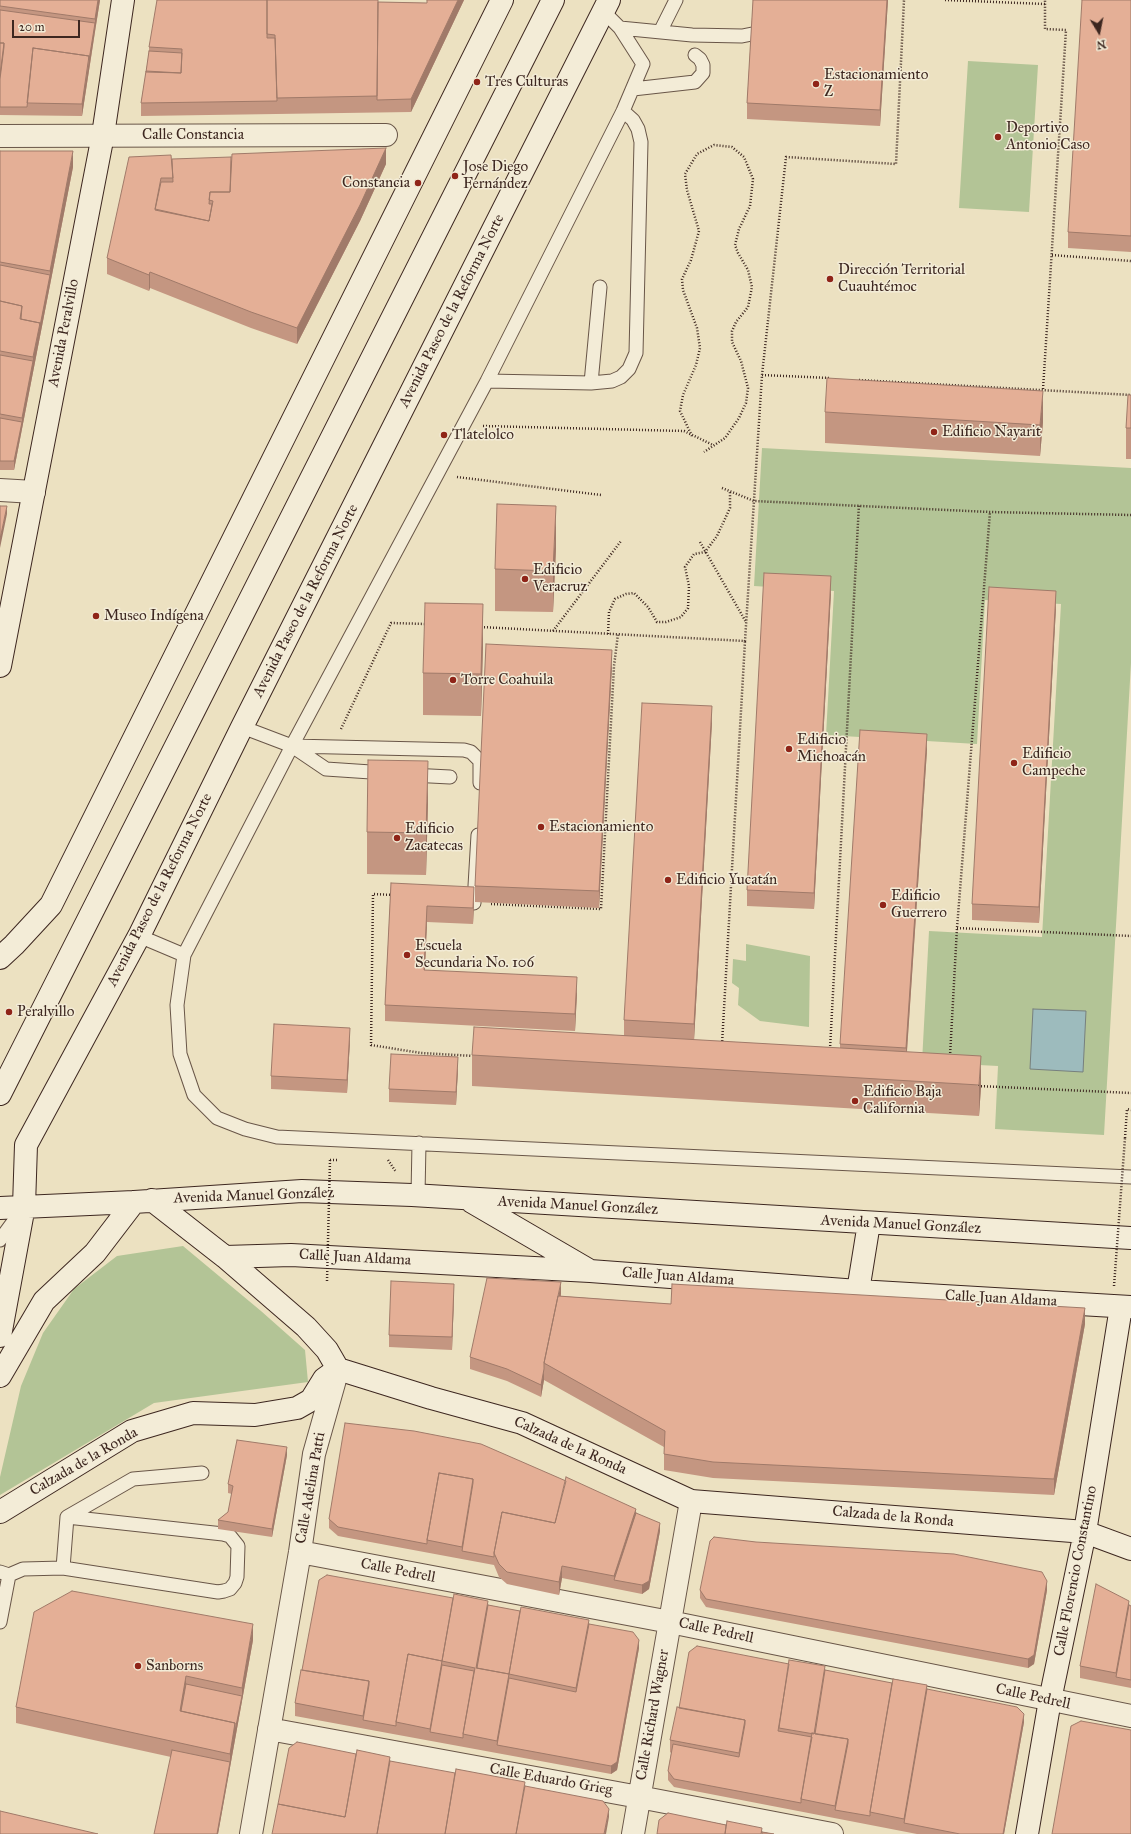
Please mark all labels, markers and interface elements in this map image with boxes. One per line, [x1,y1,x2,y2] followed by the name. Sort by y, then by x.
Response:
[14,12,82,38] scale bar
[1079,12,1119,52] north arrow
[19,20,45,34] text: 20 m
[1095,37,1107,52] text: N
[824,66,928,101] place label: Estacionamiento Z
[485,73,568,91] place label: Tres Culturas
[472,77,482,87] marker: Tres Culturas
[811,79,821,89] marker: Estacionamiento Z
[1006,119,1090,154] place label: Deportivo Antonio Caso
[142,126,244,144] street label: Calle Constancia
[993,132,1003,142] marker: Deportivo Antonio Caso
[463,158,528,193] place label: Jose Diego Fernández
[450,171,460,181] marker: Jose Diego Fernández
[342,174,410,192] place label: Constancia
[413,178,423,188] marker: Constancia
[395,211,509,411] street label: Avenida Paseo de la Reforma Norte
[838,261,965,296] place label: Dirección Territorial Cuauhtémoc
[825,274,835,284] marker: Dirección Territorial Cuauhtémoc
[45,278,83,388] street label: Avenida Peralvillo
[942,423,1041,441] place label: Edificio Nayarit
[452,426,514,444] place label: Tlatelolco
[929,427,939,437] marker: Edificio Nayarit
[439,430,449,440] marker: Tlatelolco
[249,501,363,701] street label: Avenida Paseo de la Reforma Norte
[533,561,588,596] place label: Edificio Veracruz
[520,574,530,584] marker: Edificio Veracruz
[104,607,204,625] place label: Museo Indígena
[91,611,101,621] marker: Museo Indígena
[461,671,553,689] place label: Torre Coahuila
[448,675,458,685] marker: Torre Coahuila
[797,731,866,766] place label: Edificio Michoacán
[784,744,794,754] marker: Edificio Michoacán
[1022,745,1086,780] place label: Edificio Campeche
[1009,758,1019,768] marker: Edificio Campeche
[103,790,217,990] street label: Avenida Paseo de la Reforma Norte
[549,818,653,836] place label: Estacionamiento
[405,820,463,855] place label: Edificio Zacatecas
[536,822,546,832] marker: Estacionamiento
[392,833,402,843] marker: Edificio Zacatecas
[676,871,777,889] place label: Edificio Yucatán
[663,875,673,885] marker: Edificio Yucatán
[891,887,947,922] place label: Edificio Guerrero
[878,900,888,910] marker: Edificio Guerrero
[415,937,534,972] place label: Escuela Secundaria No. 106
[402,950,412,960] marker: Escuela Secundaria No. 106
[17,1003,74,1021] place label: Peralvillo
[4,1007,14,1017] marker: Peralvillo
[863,1083,942,1118] place label: Edificio Baja California
[850,1096,860,1106] marker: Edificio Baja California
[173,1184,335,1208] street label: Avenida Manuel González
[497,1193,659,1219] street label: Avenida Manuel González
[820,1212,982,1238] street label: Avenida Manuel González
[298,1246,412,1270] street label: Calle Juan Aldama
[621,1264,735,1290] street label: Calle Juan Aldama
[944,1287,1058,1311] street label: Calle Juan Aldama
[511,1413,629,1479] street label: Calzada de la Ronda
[27,1424,141,1500] street label: Calzada de la Ronda
[292,1431,330,1545] street label: Calle Adelina Patti
[1051,1484,1101,1658] street label: Calle Florencio Constantino
[832,1503,954,1531] street label: Calzada de la Ronda
[359,1555,437,1587] street label: Calle Pedrell
[677,1614,755,1648] street label: Calle Pedrell
[633,1648,673,1782] street label: Calle Richard Wagner
[146,1657,203,1675] place label: Sanborns
[133,1661,143,1671] marker: Sanborns
[994,1680,1072,1714] street label: Calle Pedrell
[488,1760,614,1800] street label: Calle Eduardo Grieg

